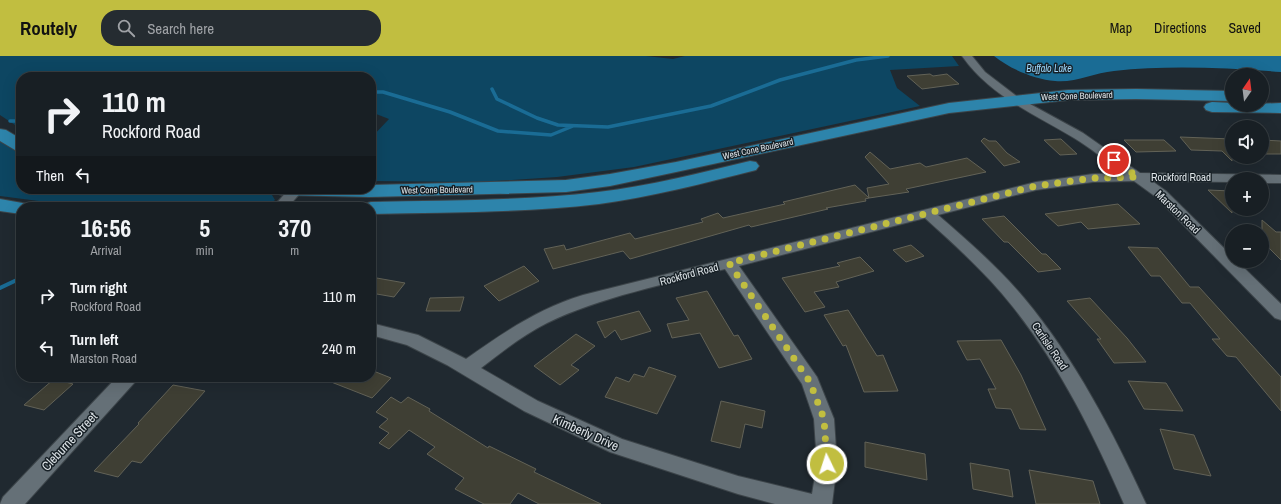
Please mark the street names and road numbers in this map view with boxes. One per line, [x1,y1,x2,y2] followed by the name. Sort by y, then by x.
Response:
[1041,89,1113,103] street label: West Cone Boulevard
[722,136,794,162] street label: West Cone Boulevard
[1151,170,1211,184] street label: Rockford Road
[401,183,473,197] street label: West Cone Boulevard
[1153,187,1203,237] street label: Marston Road
[658,259,720,289] street label: Rockford Road
[1029,319,1071,373] street label: Carlisle Road
[38,408,101,474] street label: Cleburne Street
[550,410,622,455] street label: Kimberly Drive

